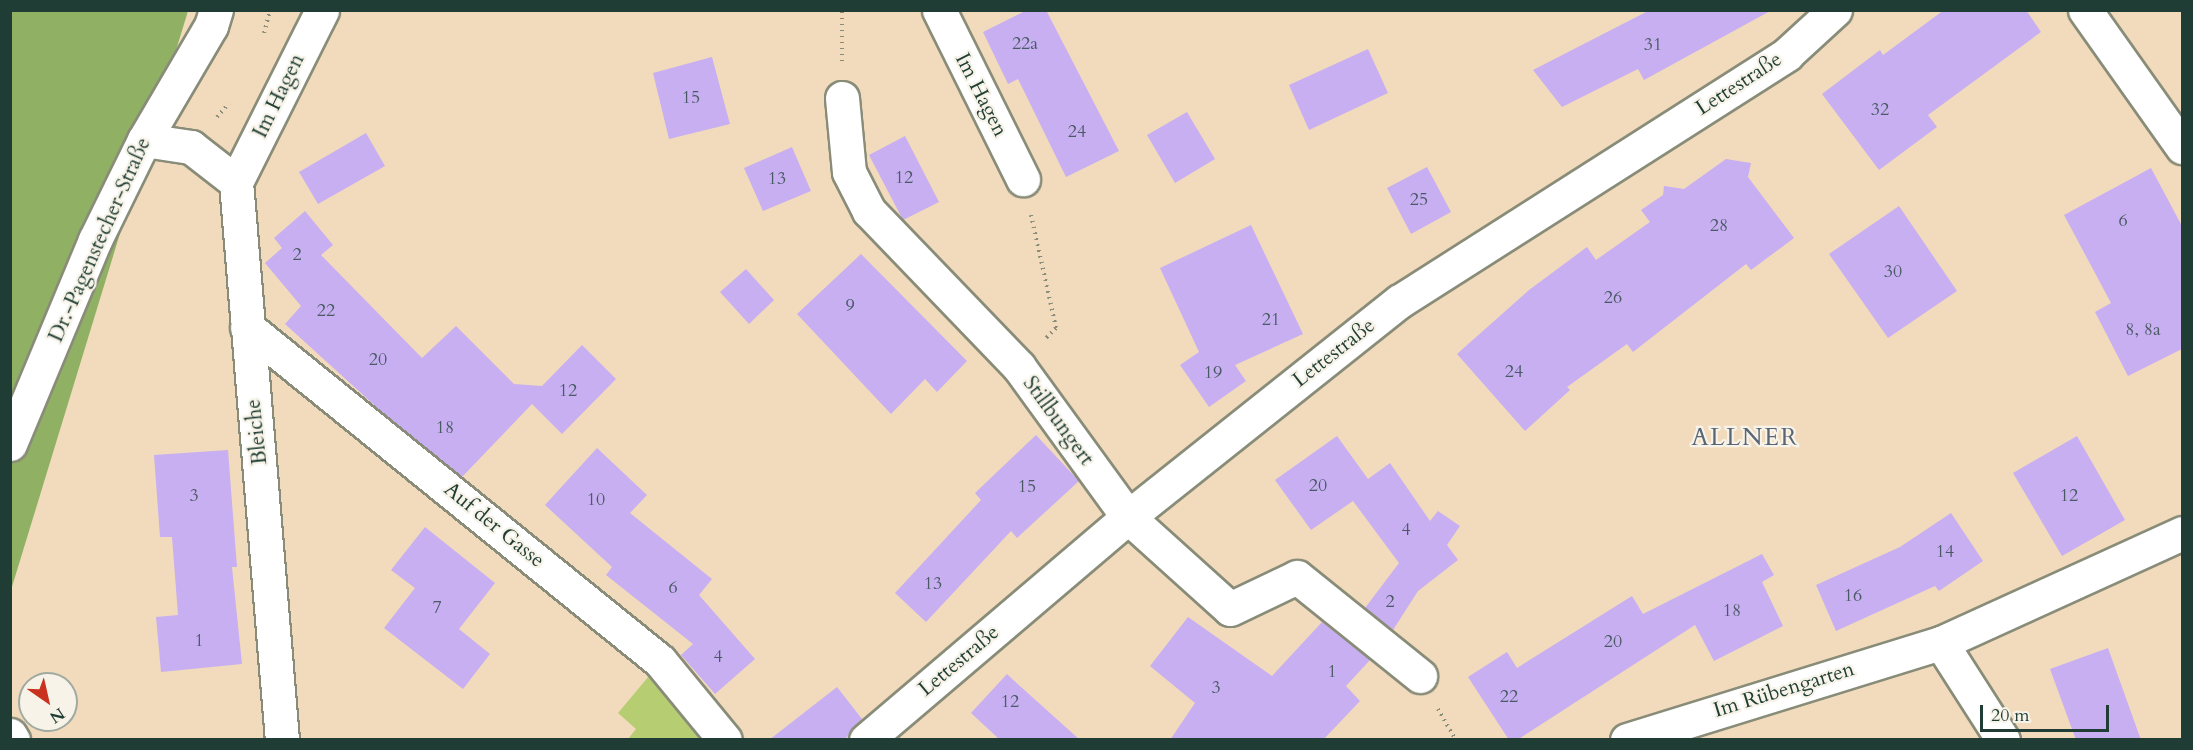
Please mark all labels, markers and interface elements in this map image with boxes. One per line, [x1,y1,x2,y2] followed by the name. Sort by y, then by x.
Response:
[1012,33,1038,55] house number: 22a
[1644,34,1662,56] house number: 31
[1691,47,1787,121] street label: Lettestraße
[949,49,1013,141] street label: Im Hagen
[248,50,310,142] street label: Im Hagen
[682,87,700,109] house number: 15
[1871,99,1889,121] house number: 32
[1068,121,1086,143] house number: 24
[44,134,156,346] street label: Dr.-Pagenstecher-Straße
[895,167,913,189] house number: 12
[768,168,786,190] house number: 13
[1410,189,1428,211] house number: 25
[2118,210,2128,232] house number: 6
[1710,215,1728,237] house number: 28
[292,244,302,266] house number: 2
[1884,261,1902,283] house number: 30
[1604,287,1622,309] house number: 26
[845,295,855,317] house number: 9
[317,300,335,322] house number: 22
[1262,309,1280,331] house number: 21
[1288,313,1380,393] street label: Lettestraße
[2125,319,2161,341] house number: 8, 8a
[369,349,387,371] house number: 20
[1505,361,1523,383] house number: 24
[1204,362,1222,384] house number: 19
[1017,371,1099,471] street label: Stillbungert
[559,380,577,402] house number: 12
[241,398,273,466] street label: Bleiche
[436,417,454,439] house number: 18
[1691,424,1799,452] district label: ALLNER
[1309,475,1327,497] house number: 20
[1018,476,1036,498] house number: 15
[439,477,549,573] street label: Auf der Gasse
[189,485,199,507] house number: 3
[2060,485,2078,507] house number: 12
[587,489,605,511] house number: 10
[1401,519,1411,541] house number: 4
[1936,541,1954,563] house number: 14
[924,573,942,595] house number: 13
[668,577,678,599] house number: 6
[1844,585,1862,607] house number: 16
[1385,591,1395,613] house number: 2
[432,597,442,619] house number: 7
[1723,600,1741,622] house number: 18
[914,620,1004,702] street label: Lettestraße
[194,630,204,652] house number: 1
[1604,631,1622,653] house number: 20
[713,646,723,668] house number: 4
[1711,657,1857,723] street label: Im Rübengarten
[1327,661,1337,683] house number: 1
[18,672,78,732] north arrow
[1211,677,1221,699] house number: 3
[1500,686,1518,708] house number: 22
[1001,691,1019,713] house number: 12
[1983,693,2112,731] scale bar
[45,702,69,728] text: N
[1991,703,2030,728] text: 20 m

